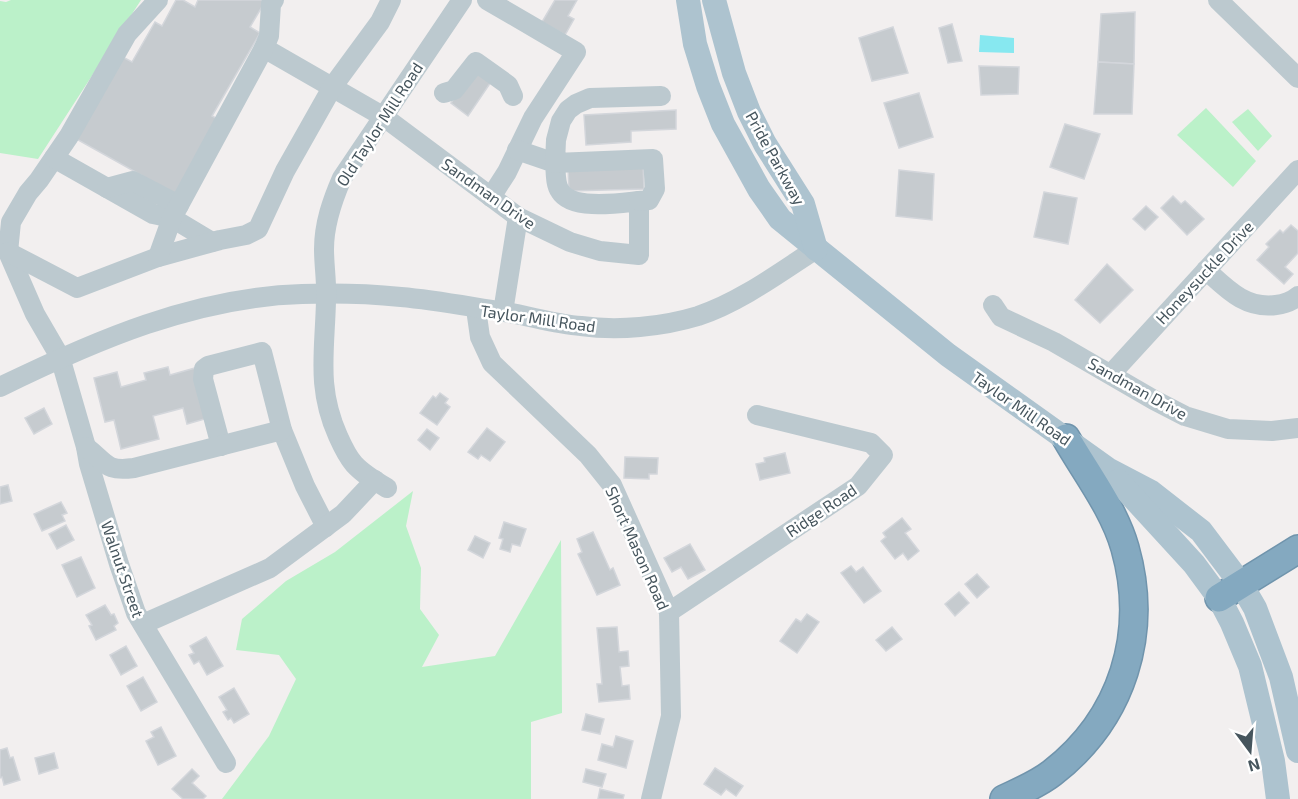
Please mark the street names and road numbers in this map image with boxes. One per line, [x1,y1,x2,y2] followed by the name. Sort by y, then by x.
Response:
[332,59,426,189] street label: Old Taylor Mill Road
[742,108,810,209] street label: Pride Parkway
[439,154,539,232] street label: Sandman Drive
[1151,216,1257,328] street label: Honeysuckle Drive
[479,301,597,335] street label: Taylor Mill Road
[1085,353,1191,423] street label: Sandman Drive
[969,367,1075,449] street label: Taylor Mill Road
[782,480,860,540] street label: Ridge Road
[602,483,674,613] street label: Short Mason Road
[98,518,148,620] street label: Walnut Street

